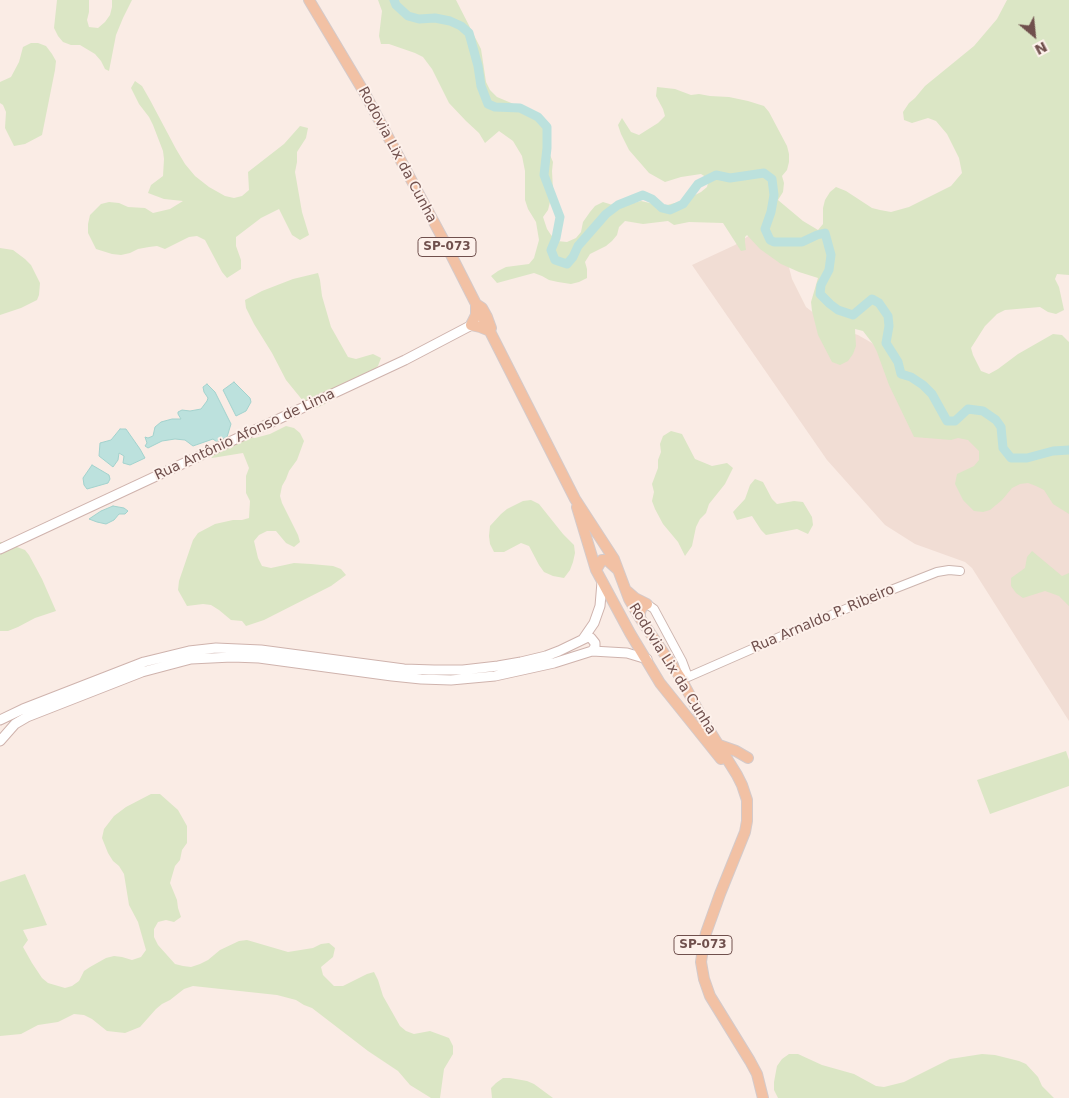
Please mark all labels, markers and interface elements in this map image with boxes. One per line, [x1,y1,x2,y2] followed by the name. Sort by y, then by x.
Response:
[1009,10,1059,60] north arrow
[1032,38,1050,58] text: N
[354,84,440,226] street label: Rodovia Lix da Cunha
[418,238,476,256] road number: SP-073
[152,386,338,484] street label: Rua Antônio Afonso de Lima
[749,581,897,657] street label: Rua Arnaldo P. Ribeiro
[625,600,719,738] street label: Rodovia Lix da Cunha
[674,936,732,954] road number: SP-073

